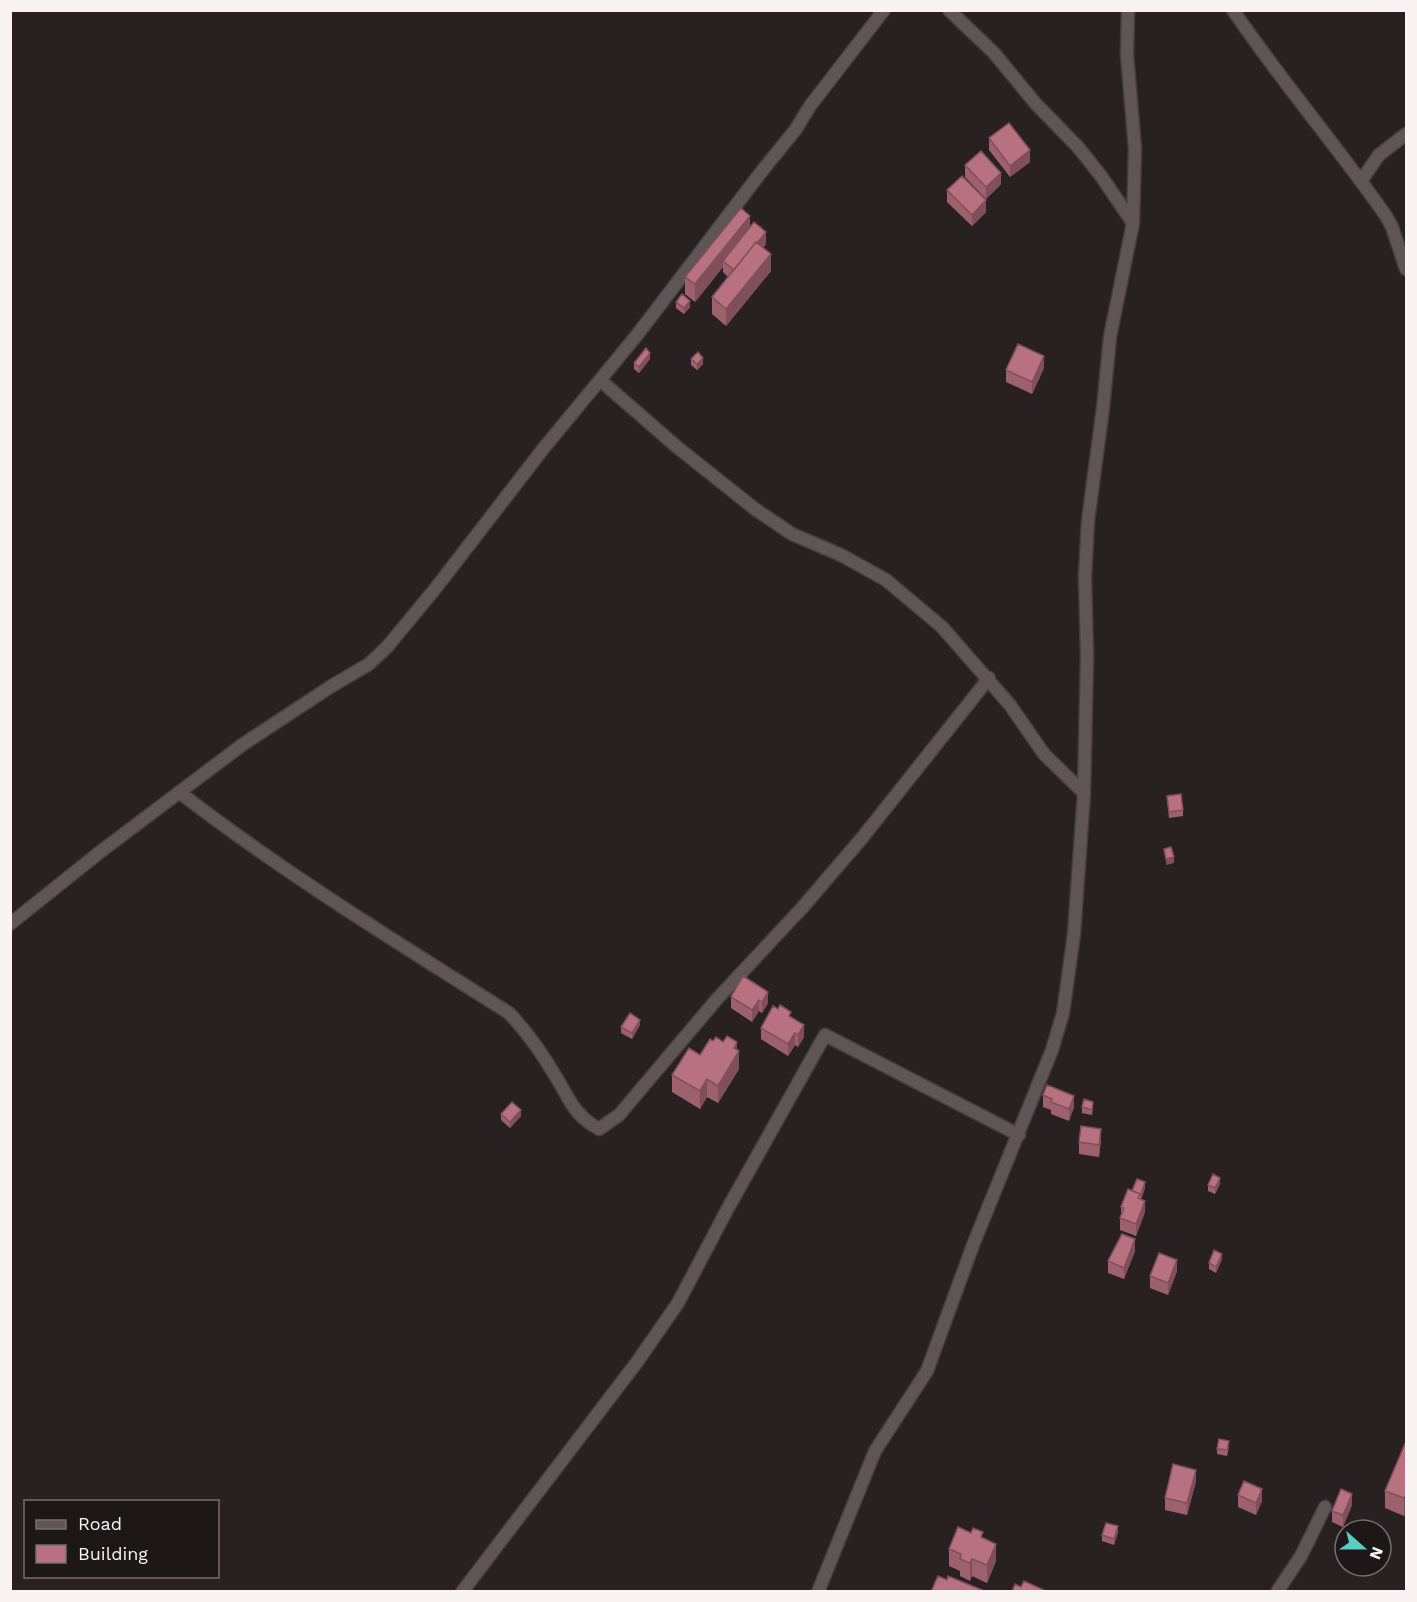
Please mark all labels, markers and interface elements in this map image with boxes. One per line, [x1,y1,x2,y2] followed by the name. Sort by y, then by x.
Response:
[24,1500,219,1578] legend
[78,1513,122,1534] text: Road
[1333,1518,1393,1578] north arrow
[78,1543,148,1564] text: Building
[1366,1544,1388,1562] text: N

